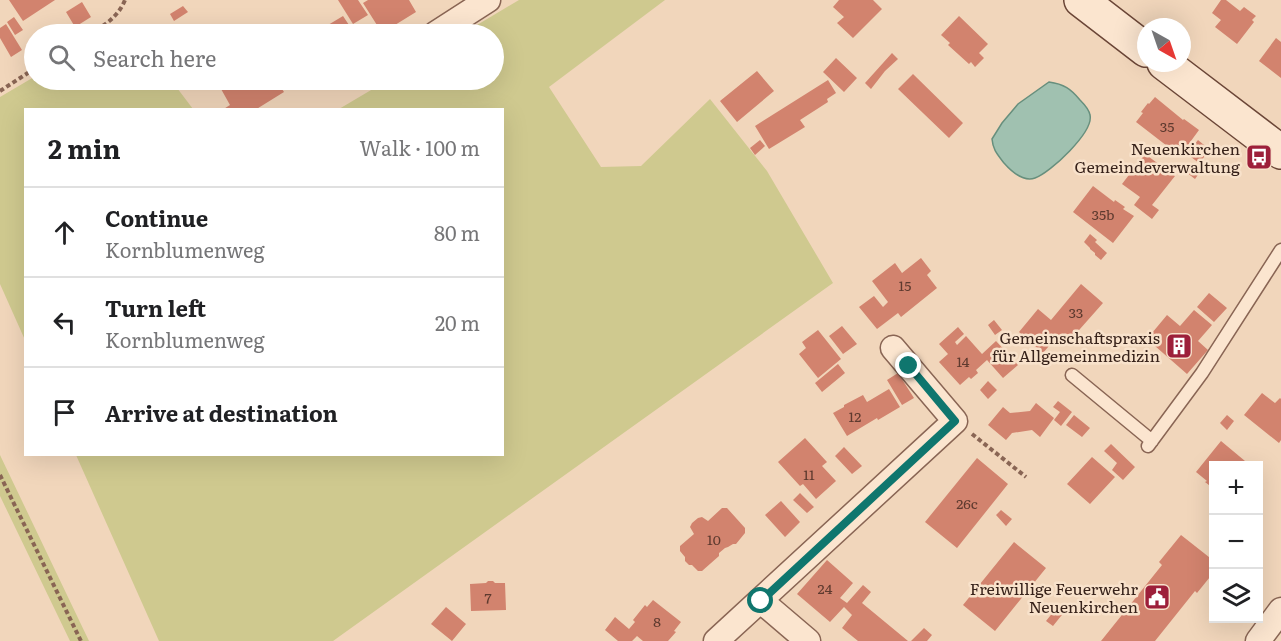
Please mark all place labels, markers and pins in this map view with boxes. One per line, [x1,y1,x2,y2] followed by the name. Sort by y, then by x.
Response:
[1074,136,1240,178] place label: Neuenkirchen Gemeindeverwaltung
[1244,142,1274,172] bus stop icon: Neuenkirchen Gemeindeverwaltung
[992,325,1160,367] place label: Gemeinschaftspraxis für Allgemeinmedizin
[1164,331,1194,361] building icon: Gemeinschaftspraxis für Allgemeinmedizin
[970,576,1138,618] place label: Freiwillige Feuerwehr Neuenkirchen
[1142,582,1172,612] public building icon: Freiwillige Feuerwehr Neuenkirchen

